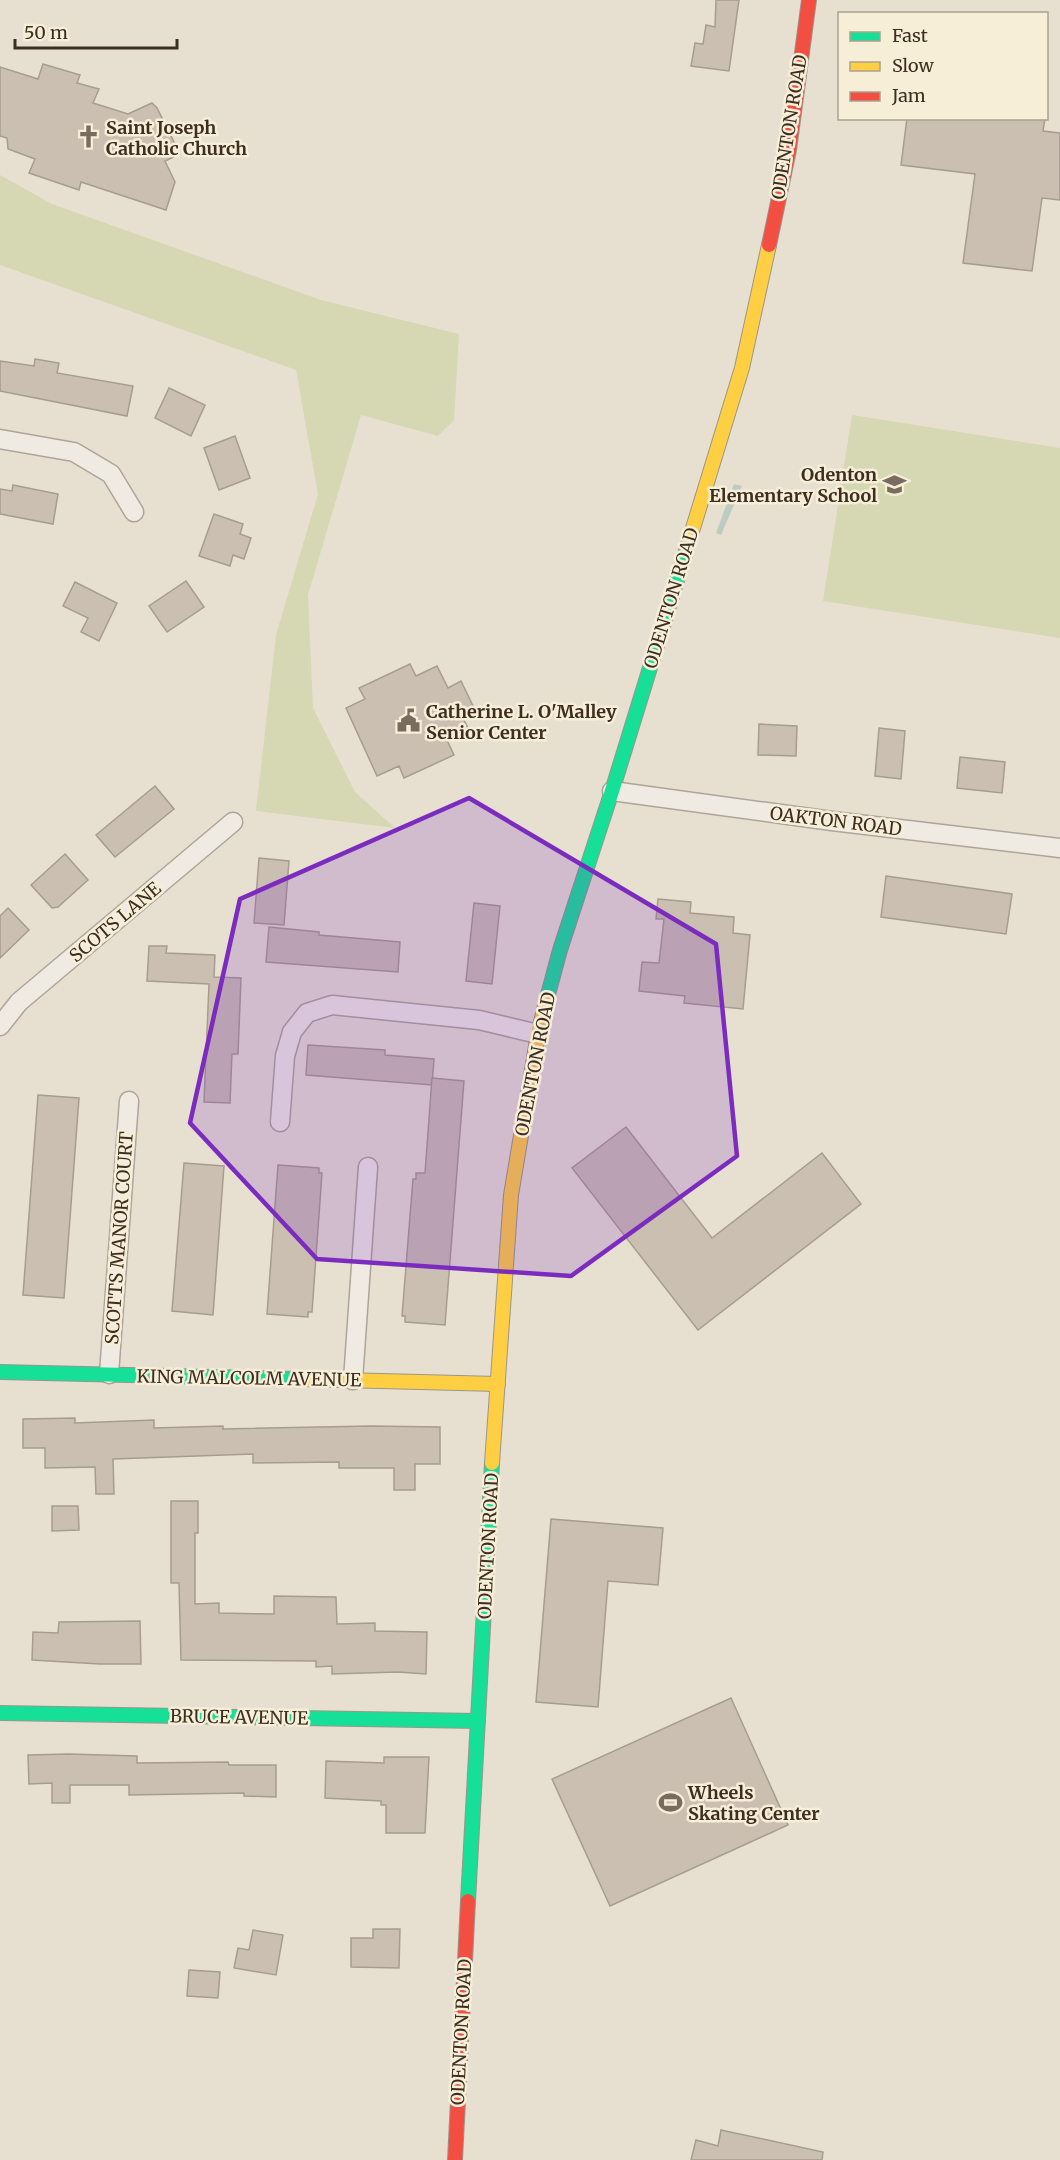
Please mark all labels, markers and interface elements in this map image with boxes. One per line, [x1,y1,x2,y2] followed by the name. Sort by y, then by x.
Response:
[15,12,177,50] scale bar
[838,12,1048,120] legend
[24,21,68,44] text: 50 m
[892,24,928,47] text: Fast
[766,53,812,201] street label: ODENTON ROAD
[892,54,935,77] text: Slow
[891,84,926,107] text: Jam
[106,116,247,160] place label: Saint Joseph Catholic Church
[75,124,101,150] church icon: Saint Joseph Catholic Church
[709,463,877,507] place label: Odenton Elementary School
[882,471,908,497] school or university icon: Odenton Elementary School
[639,525,703,671] street label: ODENTON ROAD
[426,700,617,744] place label: Catherine L. O'Malley Senior Center
[395,708,421,734] public building icon: Catherine L. O'Malley Senior Center
[769,802,903,840] street label: OAKTON ROAD
[64,877,166,967] street label: SCOTS LANE
[510,990,560,1138] street label: ODENTON ROAD
[100,1130,138,1345] street label: SCOTTS MANOR COURT
[136,1365,362,1391] street label: KING MALCOLM AVENUE
[473,1472,503,1620] street label: ODENTON ROAD
[170,1704,309,1730] street label: BRUCE AVENUE
[687,1781,820,1825] place label: Wheels Skating Center
[657,1789,683,1815] sports icon: Wheels Skating Center
[446,1958,476,2106] street label: ODENTON ROAD

